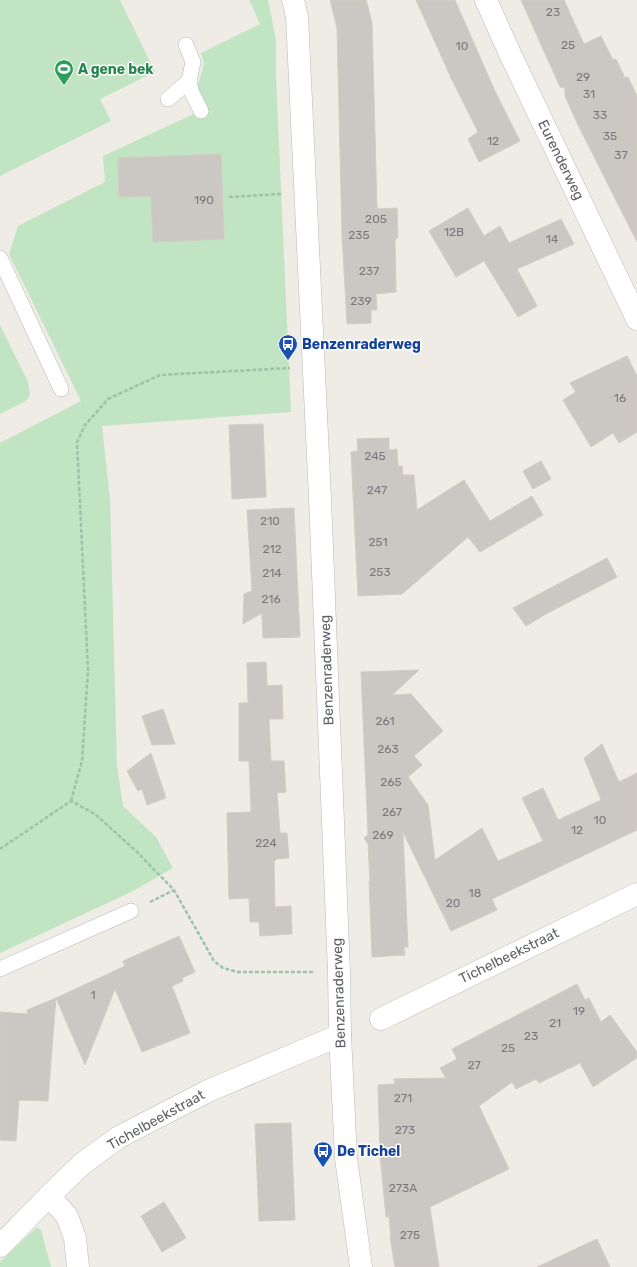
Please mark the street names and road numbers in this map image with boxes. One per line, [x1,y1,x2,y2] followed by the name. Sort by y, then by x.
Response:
[534,117,588,203] street label: Eurenderweg
[317,614,337,726] street label: Benzenraderweg
[456,924,562,987] street label: Tichelbeekstraat
[329,937,349,1049] street label: Benzenraderweg
[104,1086,208,1154] street label: Tichelbeekstraat

